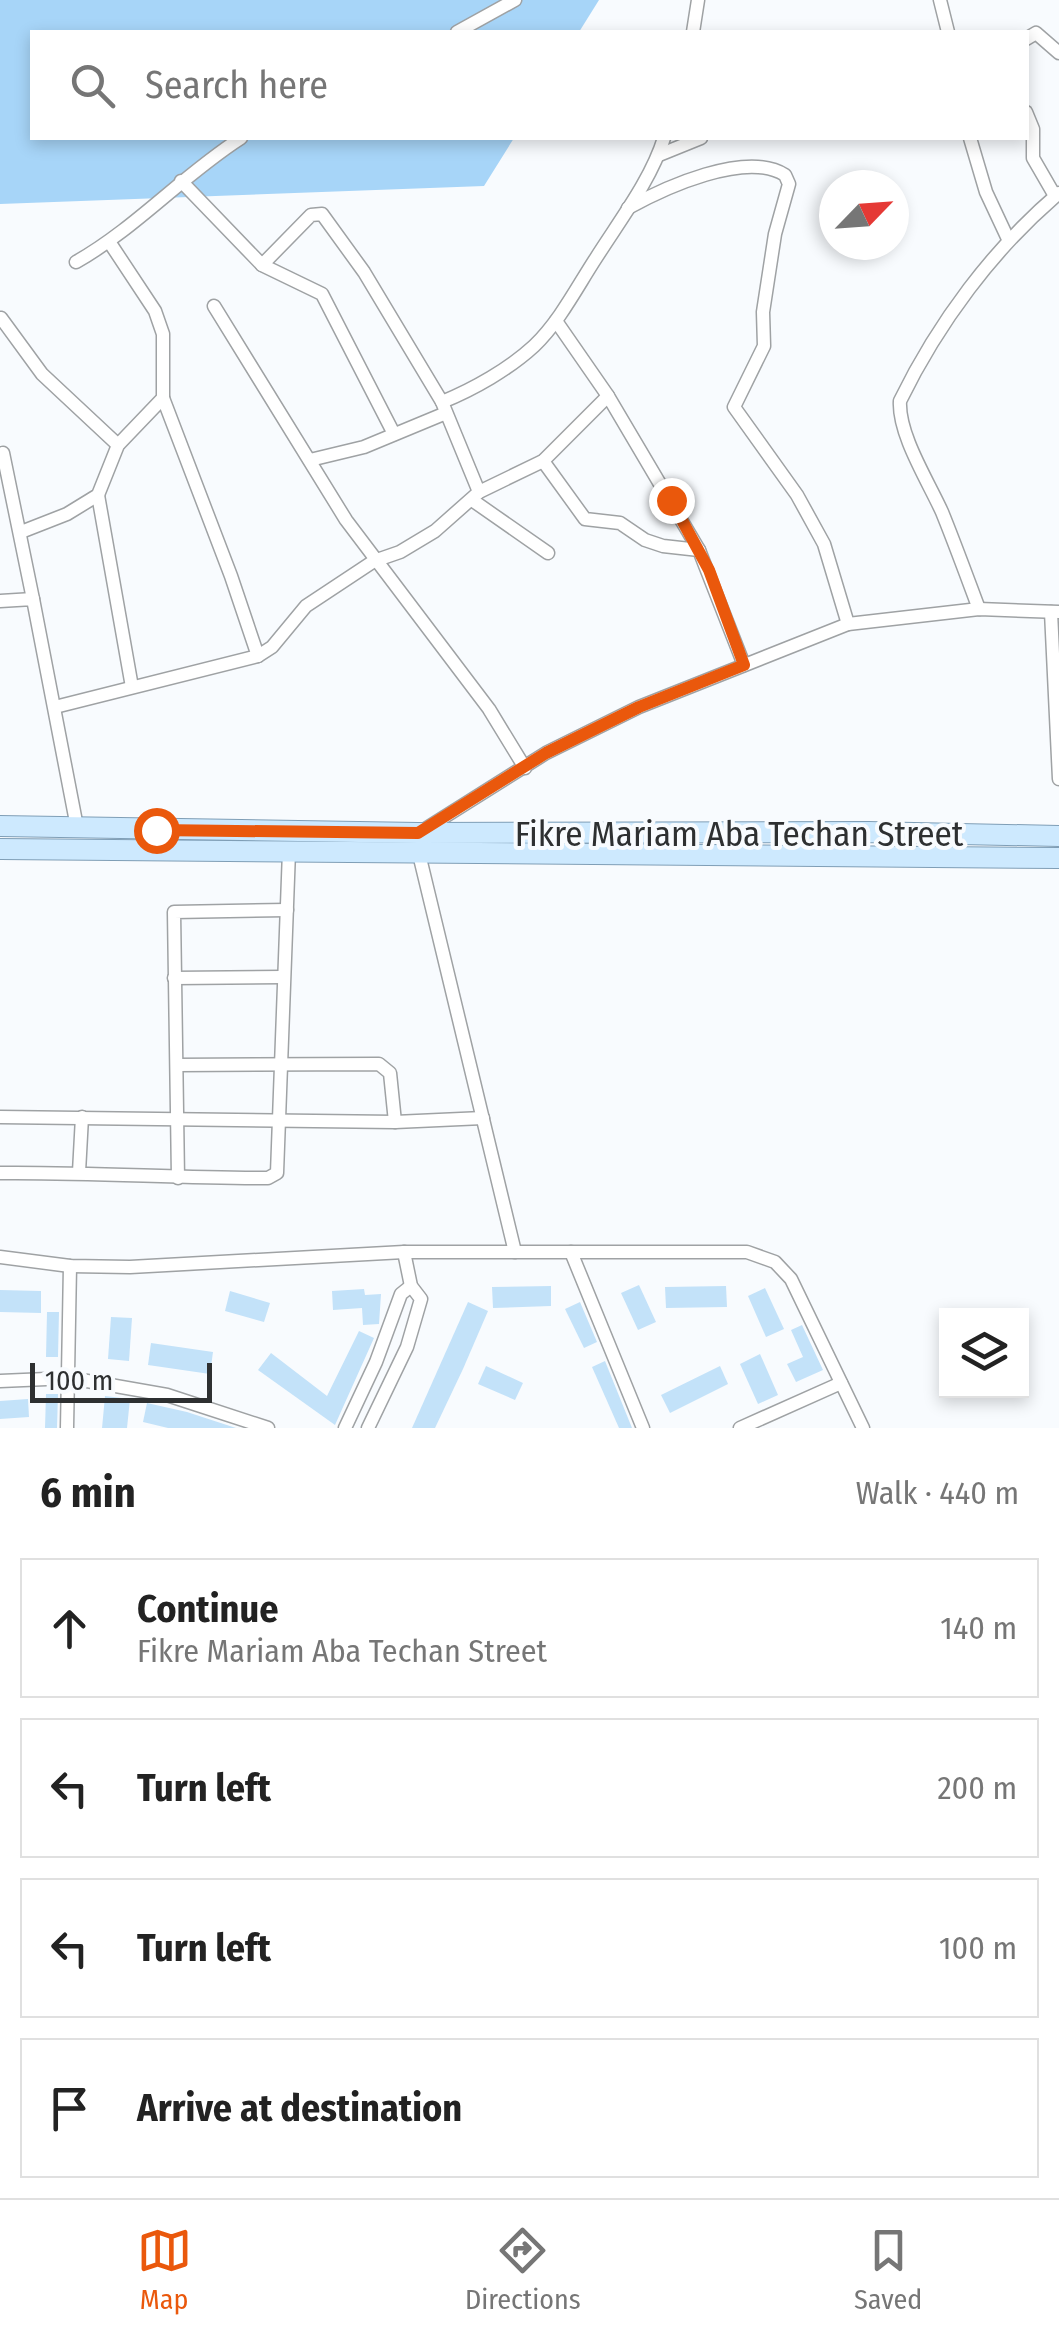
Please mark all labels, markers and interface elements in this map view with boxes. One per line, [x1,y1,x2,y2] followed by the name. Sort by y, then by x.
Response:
[30,30,1029,140] search box
[65,58,120,113] icon: search
[145,62,328,108] text: Search here
[819,170,909,260] north arrow
[649,478,695,524] route end
[134,808,180,854] route start
[515,813,964,855] street label: Fikre Mariam Aba Techan Street
[939,1308,1029,1398] map controls
[939,1308,1029,1398] button: layers
[30,1358,212,1402] scale bar
[45,1364,113,1397] text: 100 m
[40,1468,136,1518] text: 6 min
[856,1474,1019,1512] text: Walk · 440 m
[137,1586,278,1632] text: Continue
[42,1601,97,1656] icon: ahead
[940,1609,1017,1647] text: 140 m
[137,1632,547,1670] text: Fikre Mariam Aba Techan Street
[42,1761,97,1816] icon: left
[137,1765,271,1811] text: Turn left
[937,1769,1017,1807] text: 200 m
[42,1921,97,1976] icon: left
[137,1925,271,1971] text: Turn left
[939,1929,1017,1967] text: 100 m
[42,2081,97,2136] icon: arrive
[137,2085,462,2131] text: Arrive at destination
[137,2223,192,2316] tab: Map
[465,2223,581,2316] tab: Directions
[854,2223,922,2316] tab: Saved

